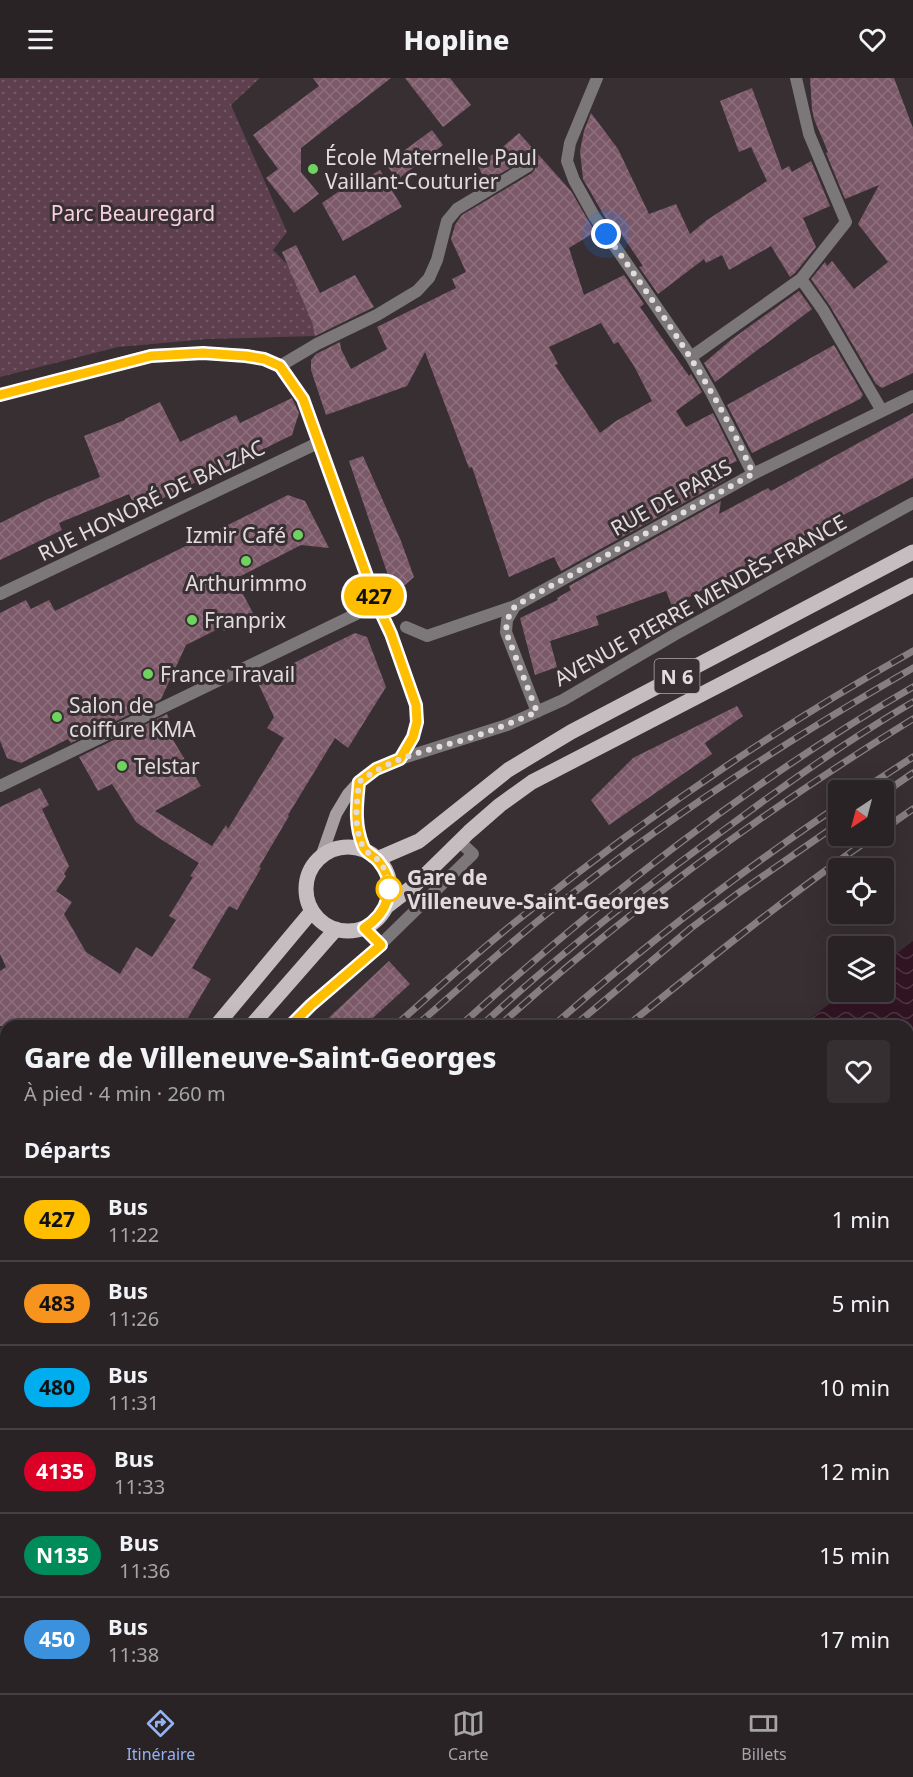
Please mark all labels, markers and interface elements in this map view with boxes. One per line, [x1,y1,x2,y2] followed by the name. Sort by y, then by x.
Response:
[404,21,509,58] text: Hopline
[24,23,57,56] icon: menu
[856,23,889,56] icon: heart
[325,143,537,195] place label: École Maternelle Paul Vaillant-Couturier
[306,162,320,176] marker: École Maternelle Paul Vaillant-Couturier
[51,199,215,227] park label: Parc Beauregard
[591,219,621,249] your location
[33,433,269,567] street label: RUE HONORÉ DE BALZAC
[605,452,737,542] street label: RUE DE PARIS
[549,508,851,692] street label: AVENUE PIERRE MENDÈS-FRANCE
[186,521,286,549] place label: Izmir Café
[291,528,305,542] marker: Izmir Café
[239,554,253,568] marker: Arthurimmo
[185,569,307,597] place label: Arthurimmo
[340,576,409,616] line badge: 427
[356,582,392,610] text: 427
[204,606,286,634] place label: Franprix
[185,613,199,627] marker: Franprix
[654,659,700,693] road number: N 6
[160,660,295,688] place label: France Travail
[141,667,155,681] marker: France Travail
[69,691,196,743] place label: Salon de coiffure KMA
[50,710,64,724] marker: Salon de coiffure KMA
[134,752,200,780] place label: Telstar
[115,759,129,773] marker: Telstar
[828,780,894,846] north arrow
[828,780,894,1002] map controls
[828,858,894,924] button: locate
[407,863,669,915] place label: Gare de Villeneuve-Saint-Georges
[376,876,402,902] marker: Gare de Villeneuve-Saint-Georges
[828,936,894,1002] button: layers
[24,1038,496,1076] text: Gare de Villeneuve-Saint-Georges
[827,1040,890,1103] button: heart
[24,1080,226,1107] text: À pied · 4 min · 260 m
[24,1134,111,1164] text: Départs
[108,1191,148,1221] text: Bus
[832,1204,890,1234] text: 1 min
[39,1205,75,1233] text: 427
[108,1221,159,1248] text: 11:22
[108,1275,148,1305] text: Bus
[832,1288,890,1318] text: 5 min
[39,1289,75,1317] text: 483
[108,1305,159,1332] text: 11:26
[108,1359,148,1389] text: Bus
[819,1372,890,1402] text: 10 min
[39,1373,75,1401] text: 480
[108,1389,159,1416] text: 11:31
[114,1443,154,1473] text: Bus
[819,1456,890,1486] text: 12 min
[36,1457,84,1485] text: 4135
[114,1473,165,1500] text: 11:33
[119,1527,159,1557] text: Bus
[819,1540,890,1570] text: 15 min
[36,1541,89,1569] text: N135
[119,1557,170,1584] text: 11:36
[108,1611,148,1641] text: Bus
[819,1624,890,1654] text: 17 min
[39,1625,75,1653] text: 450
[108,1641,159,1668] text: 11:38
[126,1707,195,1765] tab: Itinéraire
[448,1707,489,1765] tab: Carte
[741,1707,787,1765] tab: Billets

